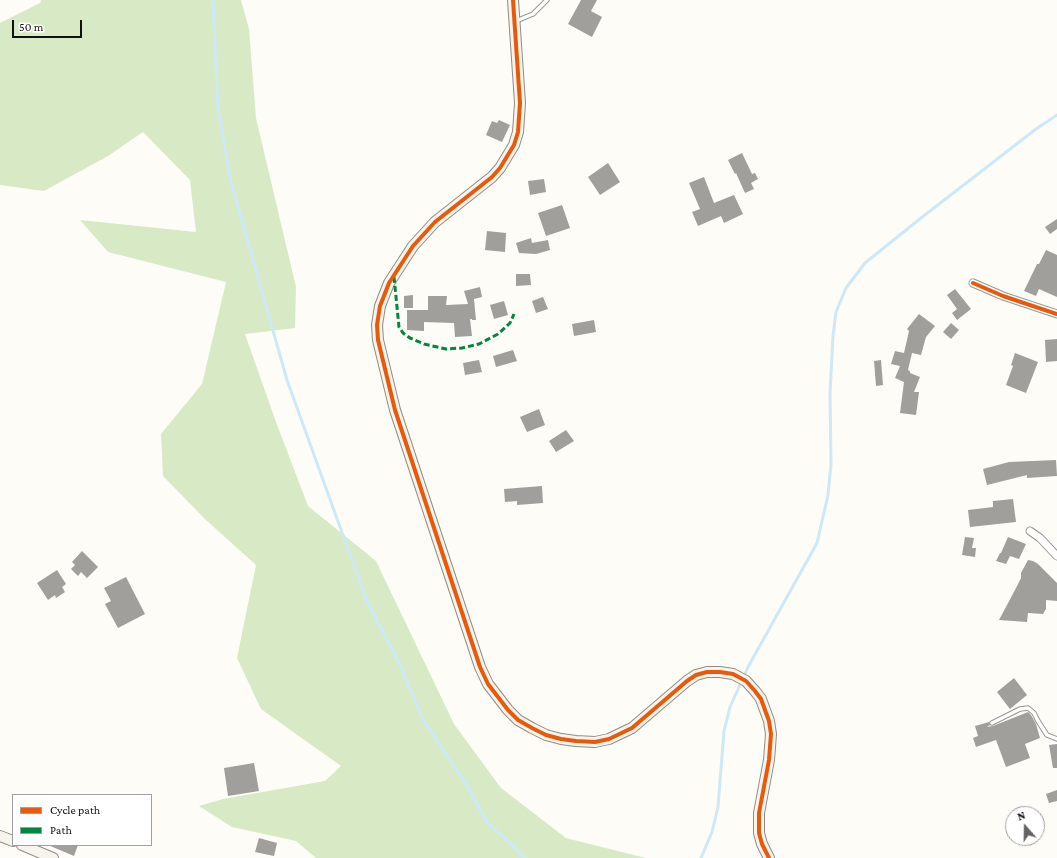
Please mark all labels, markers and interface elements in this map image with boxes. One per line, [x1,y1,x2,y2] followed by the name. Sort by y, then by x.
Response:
[14,12,84,38] scale bar
[19,20,43,34] text: 50 m
[12,794,152,846] legend
[50,803,100,817] text: Cycle path
[1005,806,1045,846] north arrow
[1016,809,1027,823] text: N
[50,823,72,837] text: Path

